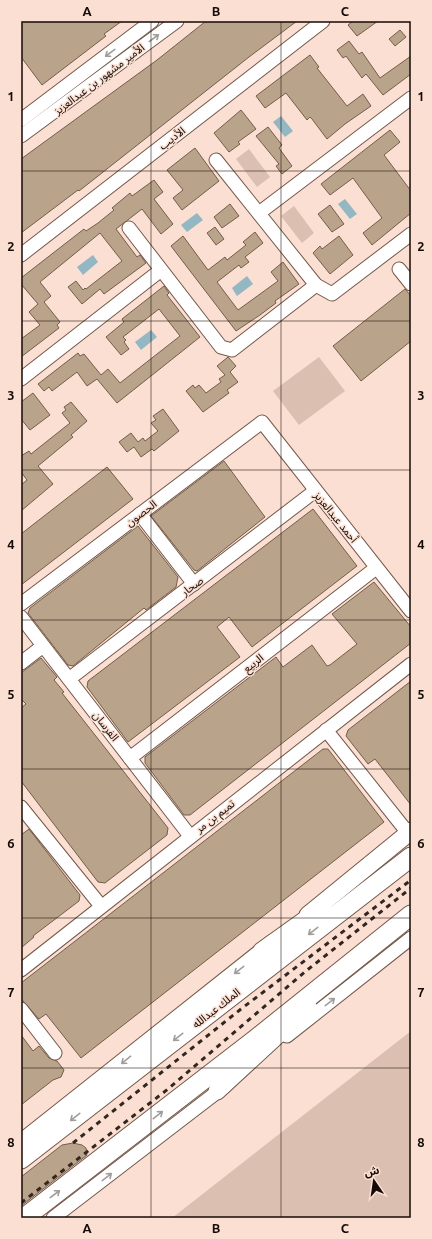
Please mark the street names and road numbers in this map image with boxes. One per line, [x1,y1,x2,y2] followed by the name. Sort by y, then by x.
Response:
[51,41,147,118] street label: الأمير مشهور بن عبدالعزيز
[157,124,188,153] street label: الأديب
[310,488,361,546] street label: أحمد عبدالعزيز
[123,497,159,529] street label: الحصون
[178,574,206,599] street label: صحار
[240,651,267,676] street label: الربيع
[90,709,121,744] street label: الفرسان
[192,797,239,838] street label: تميم بن مر
[190,986,243,1031] street label: الملك عبدالله

